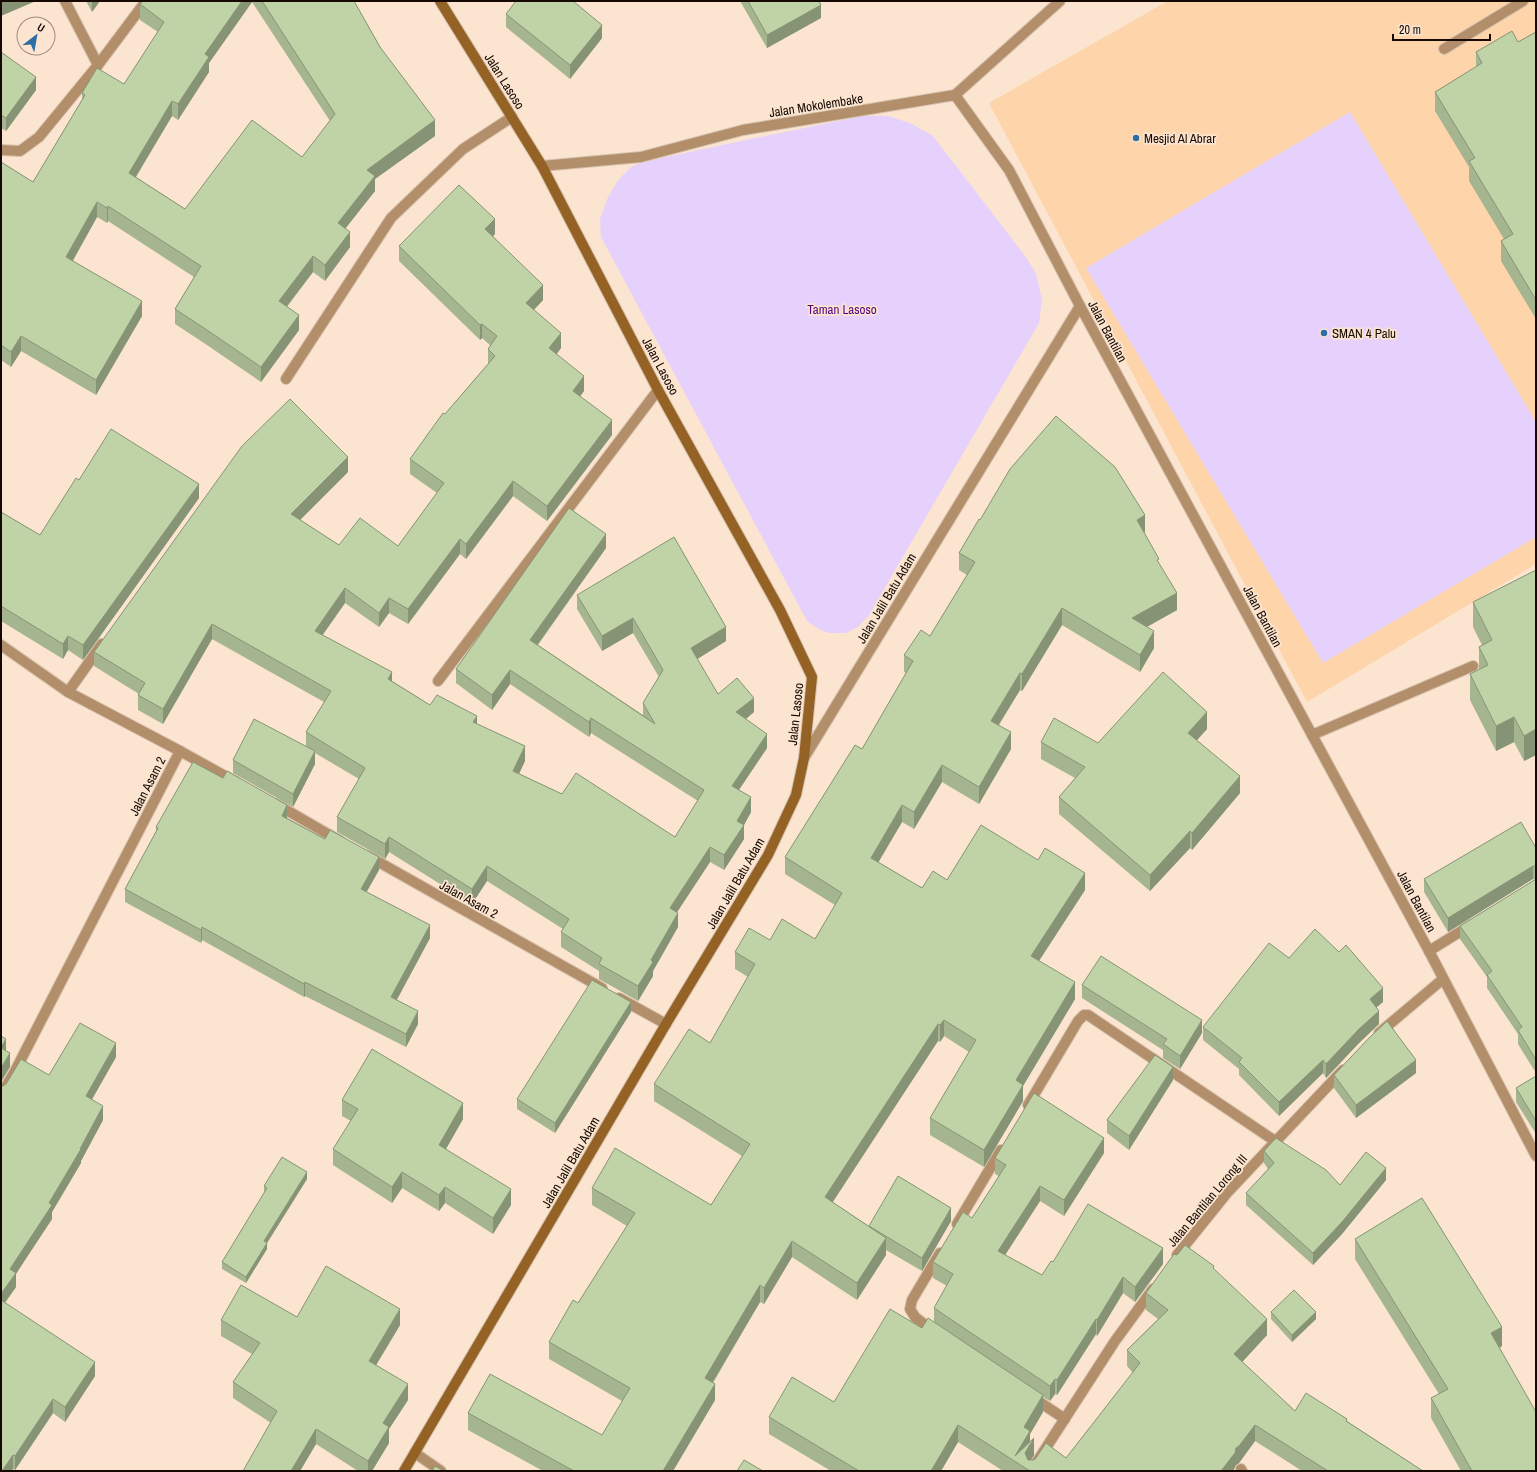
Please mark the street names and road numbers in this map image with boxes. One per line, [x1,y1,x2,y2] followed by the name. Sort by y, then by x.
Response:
[481,50,528,112] street label: Jalan Lasoso
[768,90,864,121] street label: Jalan Mokolembake
[1084,297,1131,365] street label: Jalan Bantilan
[638,335,683,398] street label: Jalan Lasoso
[853,550,920,647] street label: Jalan Jalil Batu Adam
[1239,582,1286,650] street label: Jalan Bantilan
[784,682,807,746] street label: Jalan Lasoso
[125,754,170,819] street label: Jalan Asam 2
[702,835,768,932] street label: Jalan Jalil Batu Adam
[1393,867,1440,935] street label: Jalan Bantilan
[437,876,501,922] street label: Jalan Asam 2
[537,1114,603,1211] street label: Jalan Jalil Batu Adam
[1164,1151,1251,1250] street label: Jalan Bantilan Lorong III

